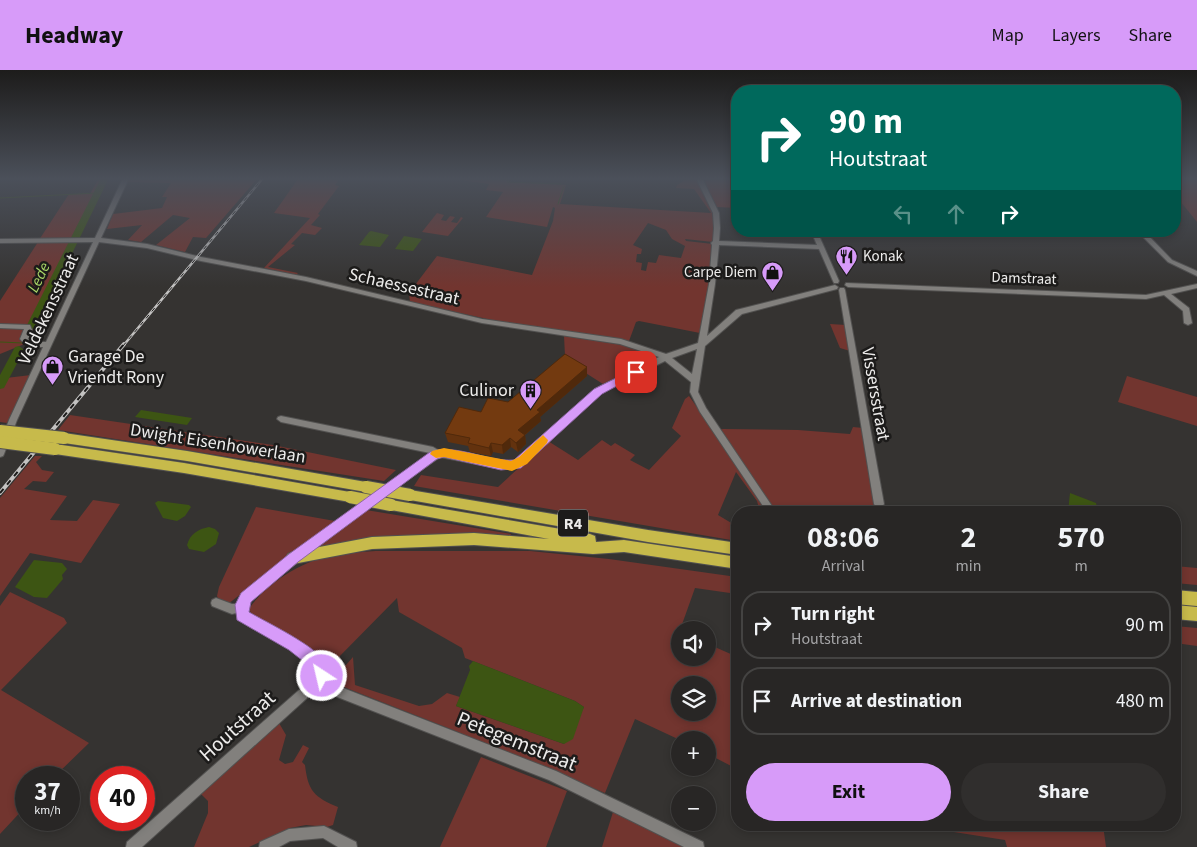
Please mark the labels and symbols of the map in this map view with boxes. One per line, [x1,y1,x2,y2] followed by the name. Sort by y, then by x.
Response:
[835,244,859,275] restaurant icon: Konak
[863,246,903,267] place label: Konak
[12,250,85,369] street label: Veldekensstraat
[22,258,56,296] water label: Lede
[761,260,785,291] shop icon: Carpe Diem
[346,262,462,311] street label: Schaessestraat
[684,262,757,283] place label: Carpe Diem
[991,267,1057,290] street label: Damstraat
[68,344,165,390] place label: Garage De Vriendt Rony
[855,345,896,443] street label: Vissersstraat
[615,351,657,393] pin
[40,354,64,385] shop icon: Garage De Vriendt Rony
[459,378,515,403] place label: Culinor
[518,378,542,409] building icon: Culinor
[128,417,307,470] street label: Dwight Eisenhowerlaan
[558,509,588,536] road number: R4
[295,649,347,701] position arrow
[192,684,282,768] street label: Houtstraat
[453,703,581,779] street label: Petegemstraat
[90,766,155,831] speed limit sign: 40

